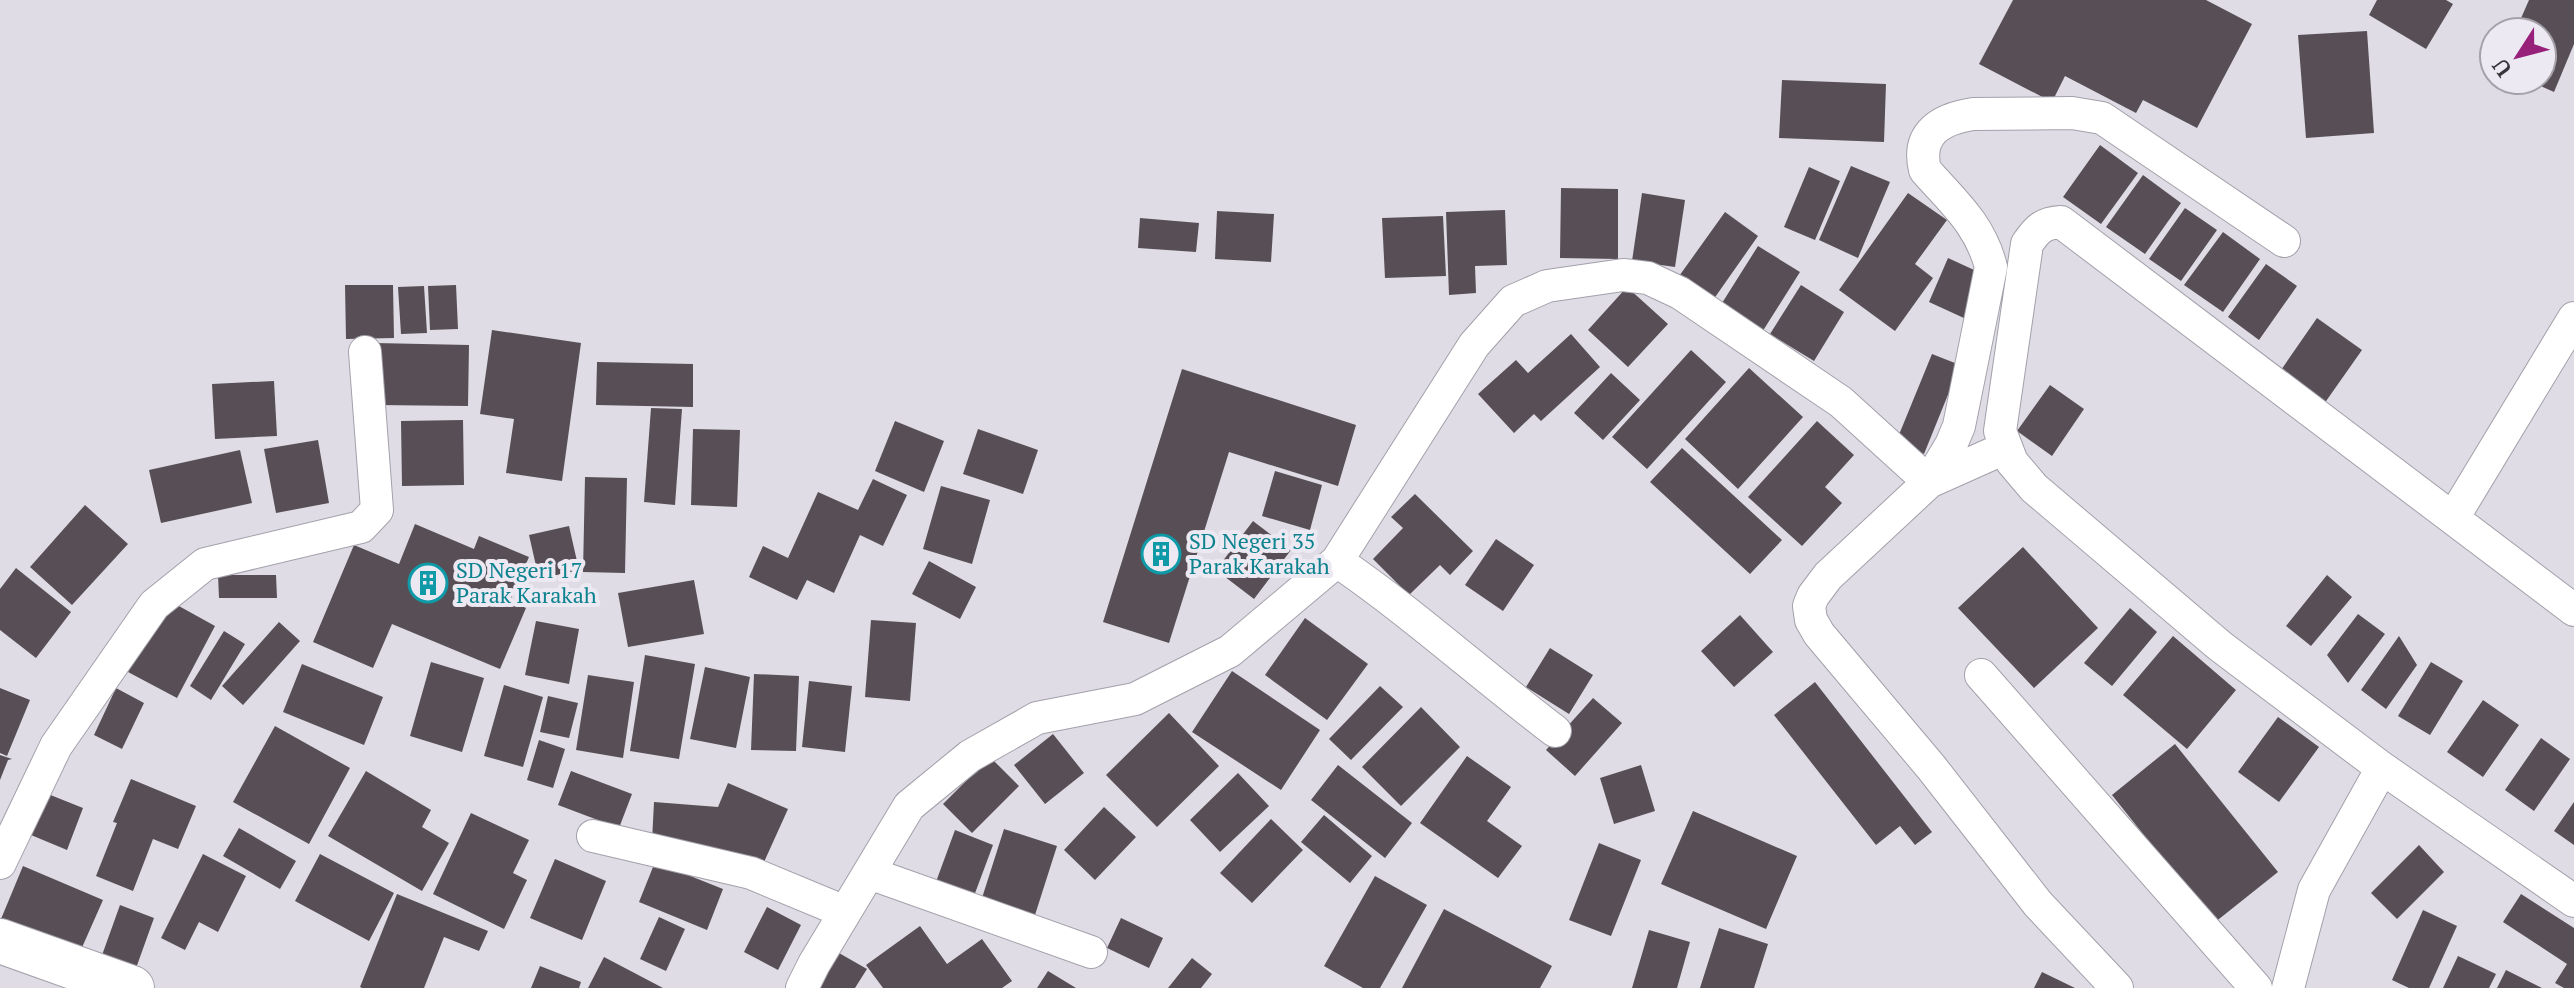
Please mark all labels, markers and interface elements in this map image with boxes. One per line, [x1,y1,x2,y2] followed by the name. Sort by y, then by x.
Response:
[2478,16,2558,96] north arrow
[2485,53,2518,83] text: U
[1189,526,1330,580] place label: SD Negeri 35 Parak Karakah
[1140,533,1182,575] building icon: SD Negeri 35 Parak Karakah
[456,555,597,609] place label: SD Negeri 17 Parak Karakah
[407,562,449,604] building icon: SD Negeri 17 Parak Karakah

